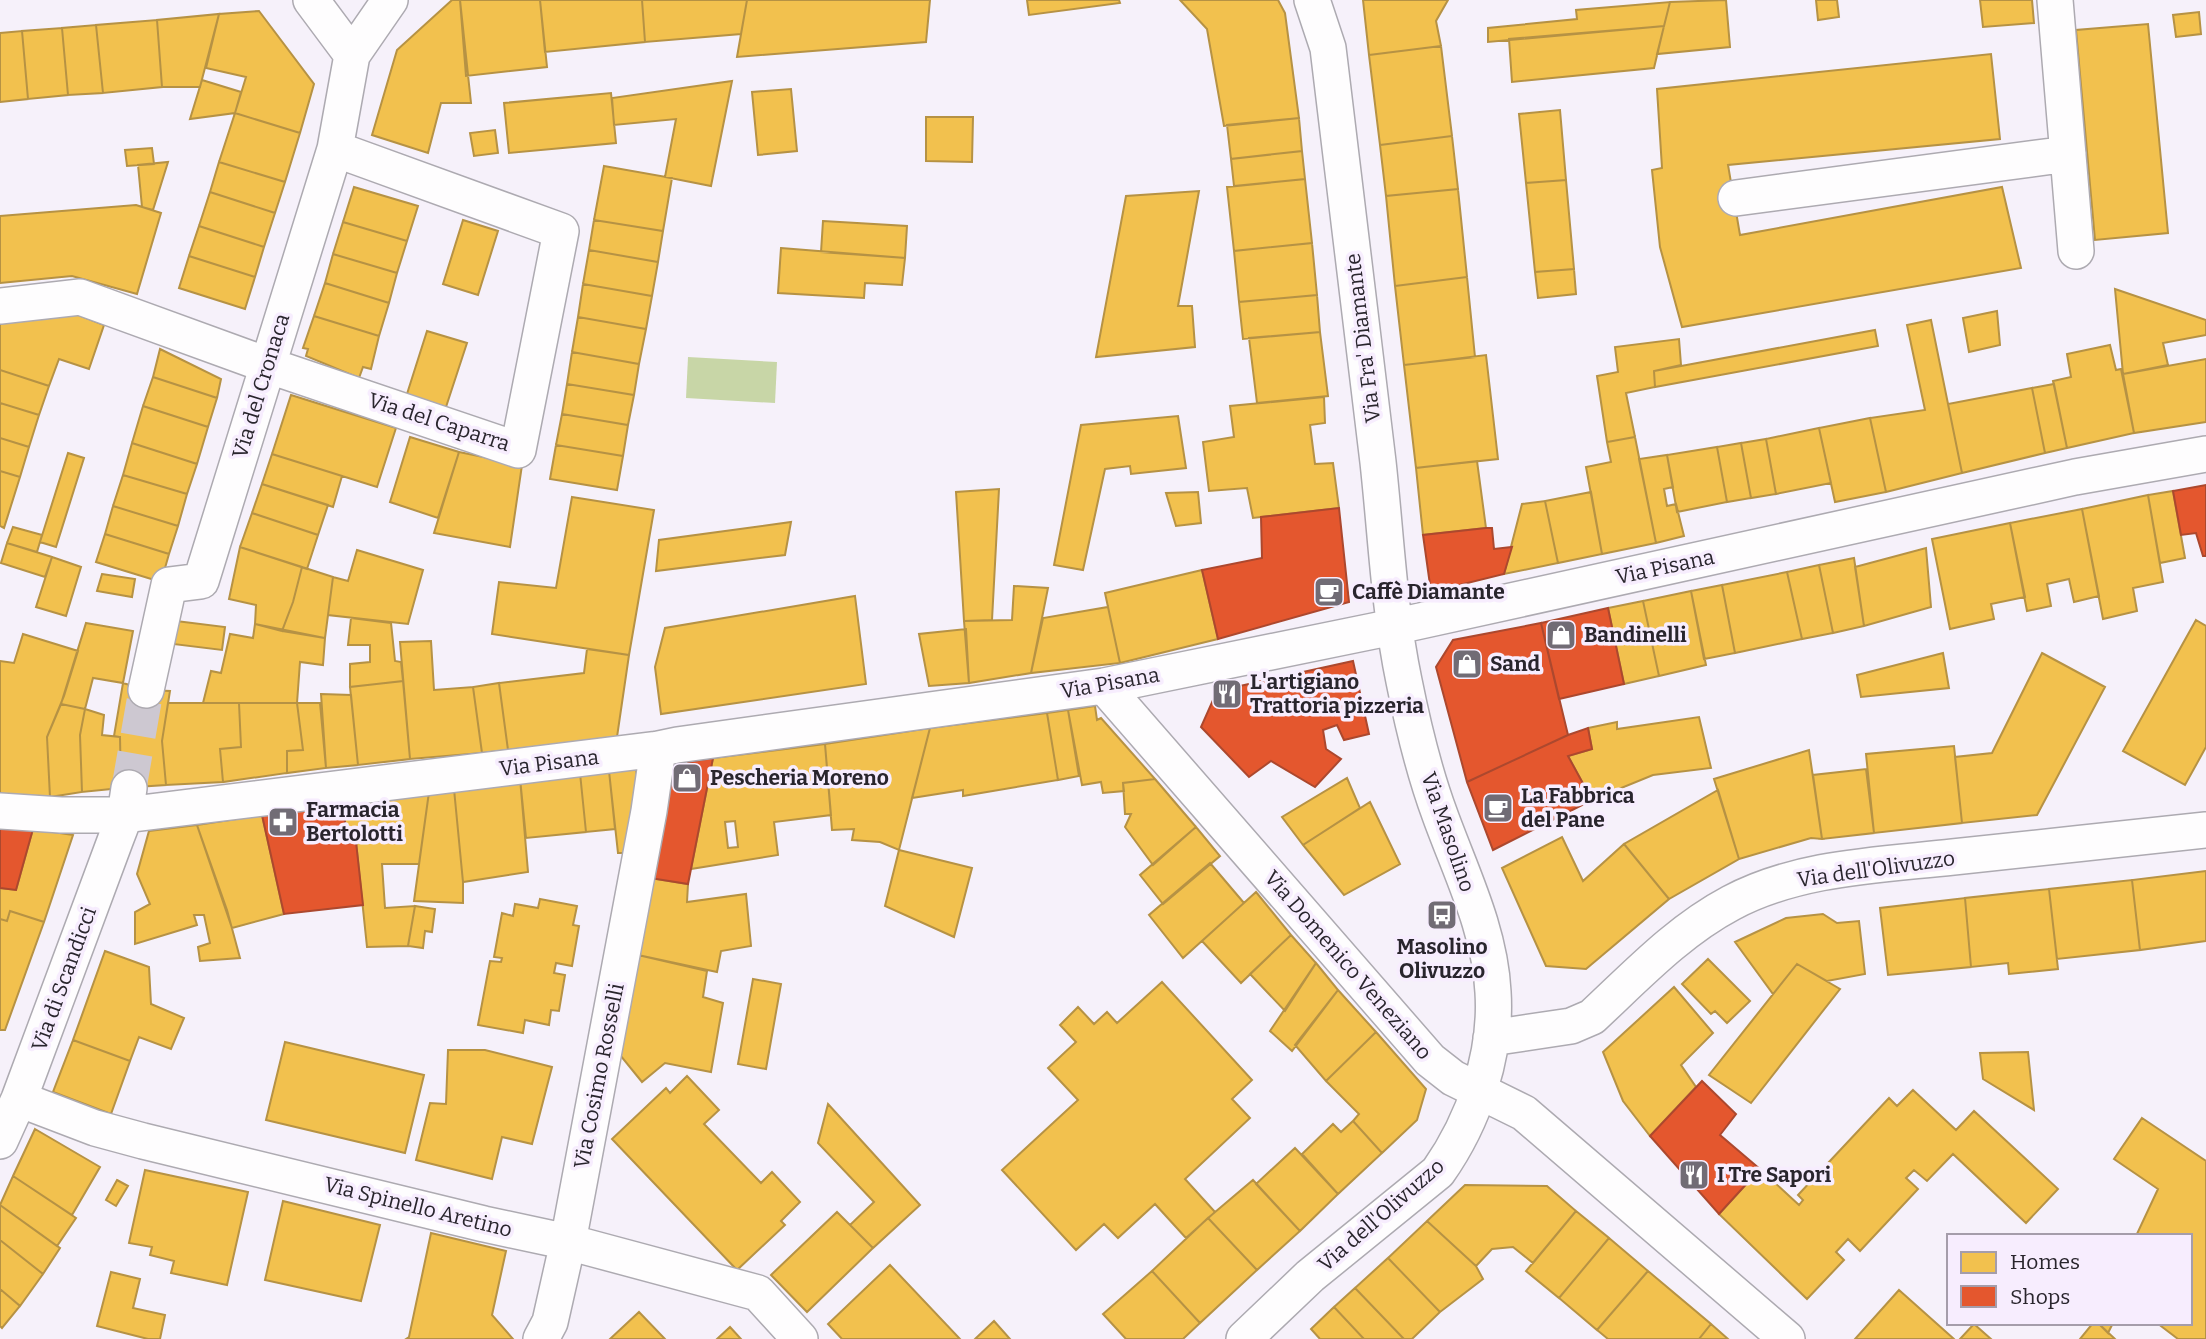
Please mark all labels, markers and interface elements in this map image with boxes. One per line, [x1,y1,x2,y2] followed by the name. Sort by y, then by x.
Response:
[1340,252,1386,424] street label: Via Fra' Diamante
[227,310,295,461] street label: Via del Cronaca
[365,387,513,457] street label: Via del Caparra
[1613,544,1717,590] street label: Via Pisana
[1312,575,1346,609] cafe icon: Caffè Diamante
[1352,579,1505,605] place label: Caffè Diamante
[1544,618,1578,652] shop icon: Bandinelli
[1584,622,1687,648] place label: Bandinelli
[1450,647,1484,681] shop icon: Sand
[1490,651,1541,677] place label: Sand
[1058,661,1162,704] street label: Via Pisana
[1250,669,1424,719] place label: L'artigiano Trattoria pizzeria
[1210,677,1244,711] restaurant icon: L'artigiano Trattoria pizzeria
[498,744,601,782] street label: Via Pisana
[670,761,704,795] shop icon: Pescheria Moreno
[710,765,889,791] place label: Pescheria Moreno
[1415,769,1481,895] street label: Via Masolino
[1521,783,1635,833] place label: La Fabbrica del Pane
[1481,791,1515,825] cafe icon: La Fabbrica del Pane
[306,797,403,847] place label: Farmacia Bertolotti
[266,805,300,839] pharmacy icon: Farmacia Bertolotti
[1796,845,1956,893] street label: Via dell'Olivuzzo
[1259,865,1437,1065] street label: Via Domenico Veneziano
[1425,898,1459,932] bus stop icon: Masolino Olivuzzo
[26,903,102,1055] street label: Via di Scandicci
[1396,934,1488,984] place label: Masolino Olivuzzo
[568,981,630,1171] street label: Via Cosimo Rosselli
[1313,1153,1449,1277] street label: Via dell'Olivuzzo
[1677,1158,1711,1192] restaurant icon: I Tre Sapori
[1717,1162,1831,1188] place label: I Tre Sapori
[321,1171,515,1243] street label: Via Spinello Aretino
[1947,1234,2192,1325] legend
[2010,1249,2080,1275] text: Homes
[2010,1284,2070,1310] text: Shops

